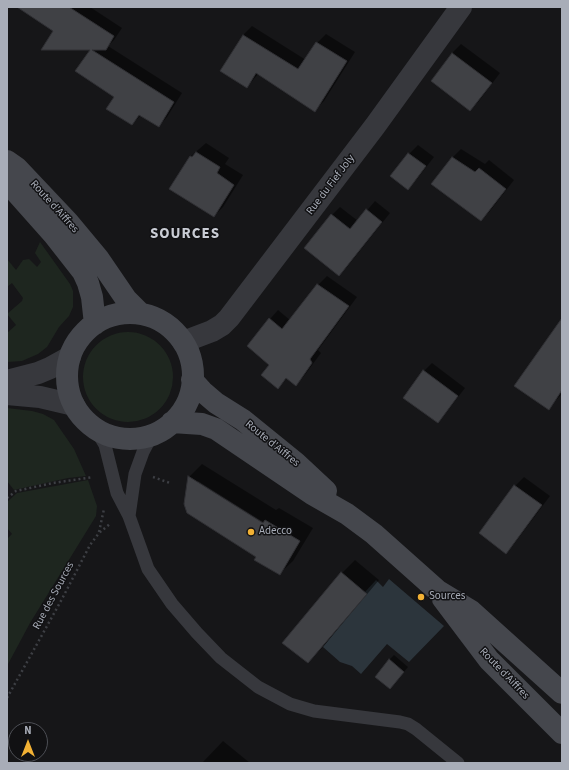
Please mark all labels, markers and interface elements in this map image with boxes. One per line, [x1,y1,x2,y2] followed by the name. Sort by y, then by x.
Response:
[304,152,358,218] street label: Rue du Fief Joly
[27,178,81,236] street label: Route d'Aiffres
[150,226,220,244] district label: SOURCES
[242,418,302,470] street label: Route d'Aiffres
[259,525,292,539] place label: Adecco
[246,527,256,537] marker: Adecco
[31,560,77,632] street label: Rue des Sources
[429,590,465,604] place label: Sources
[416,592,426,602] marker: Sources
[476,646,532,702] street label: Route d'Aiffres
[8,722,48,762] north arrow
[24,723,32,738] text: N

